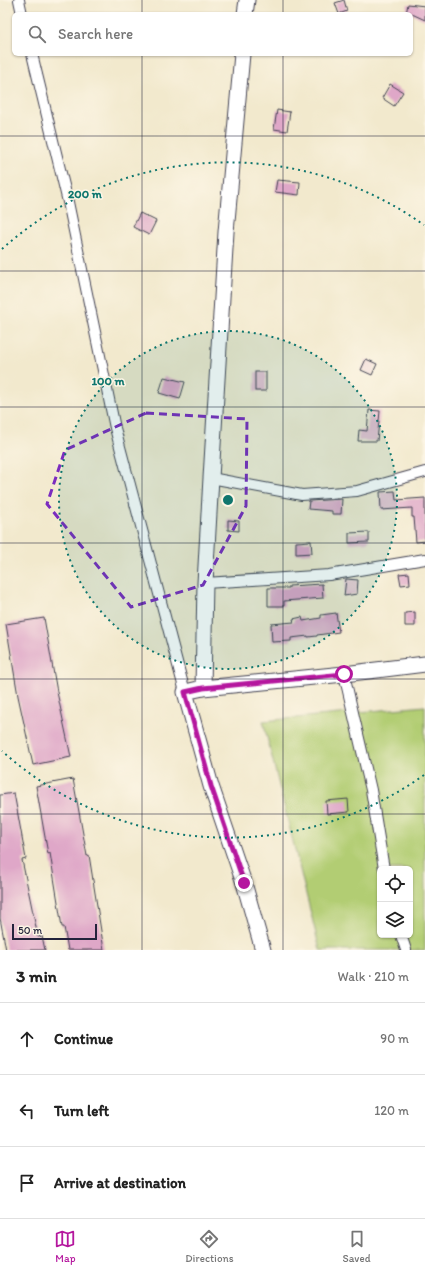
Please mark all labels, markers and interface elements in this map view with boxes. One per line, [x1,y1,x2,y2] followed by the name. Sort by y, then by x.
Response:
[12,12,413,56] search box
[26,23,48,45] icon: search
[58,25,133,43] text: Search here
[68,187,103,201] text: 200 m
[91,374,125,388] text: 100 m
[221,493,235,507] centre of rings
[335,665,353,683] route start
[377,866,413,938] map controls
[377,866,413,902] button: locate
[235,874,253,892] route end
[377,902,413,938] button: layers
[12,922,97,941] scale bar
[18,924,42,937] text: 50 m
[16,966,57,986] text: 3 min
[338,969,409,984] text: Walk · 210 m
[16,1028,38,1050] icon: ahead
[54,1030,113,1048] text: Continue
[380,1031,409,1046] text: 90 m
[16,1100,38,1122] icon: left
[54,1102,109,1120] text: Turn left
[374,1103,409,1118] text: 120 m
[16,1172,38,1194] icon: arrive
[54,1174,186,1192] text: Arrive at destination
[54,1228,76,1265] tab: Map
[185,1228,234,1265] tab: Directions
[342,1228,371,1265] tab: Saved

